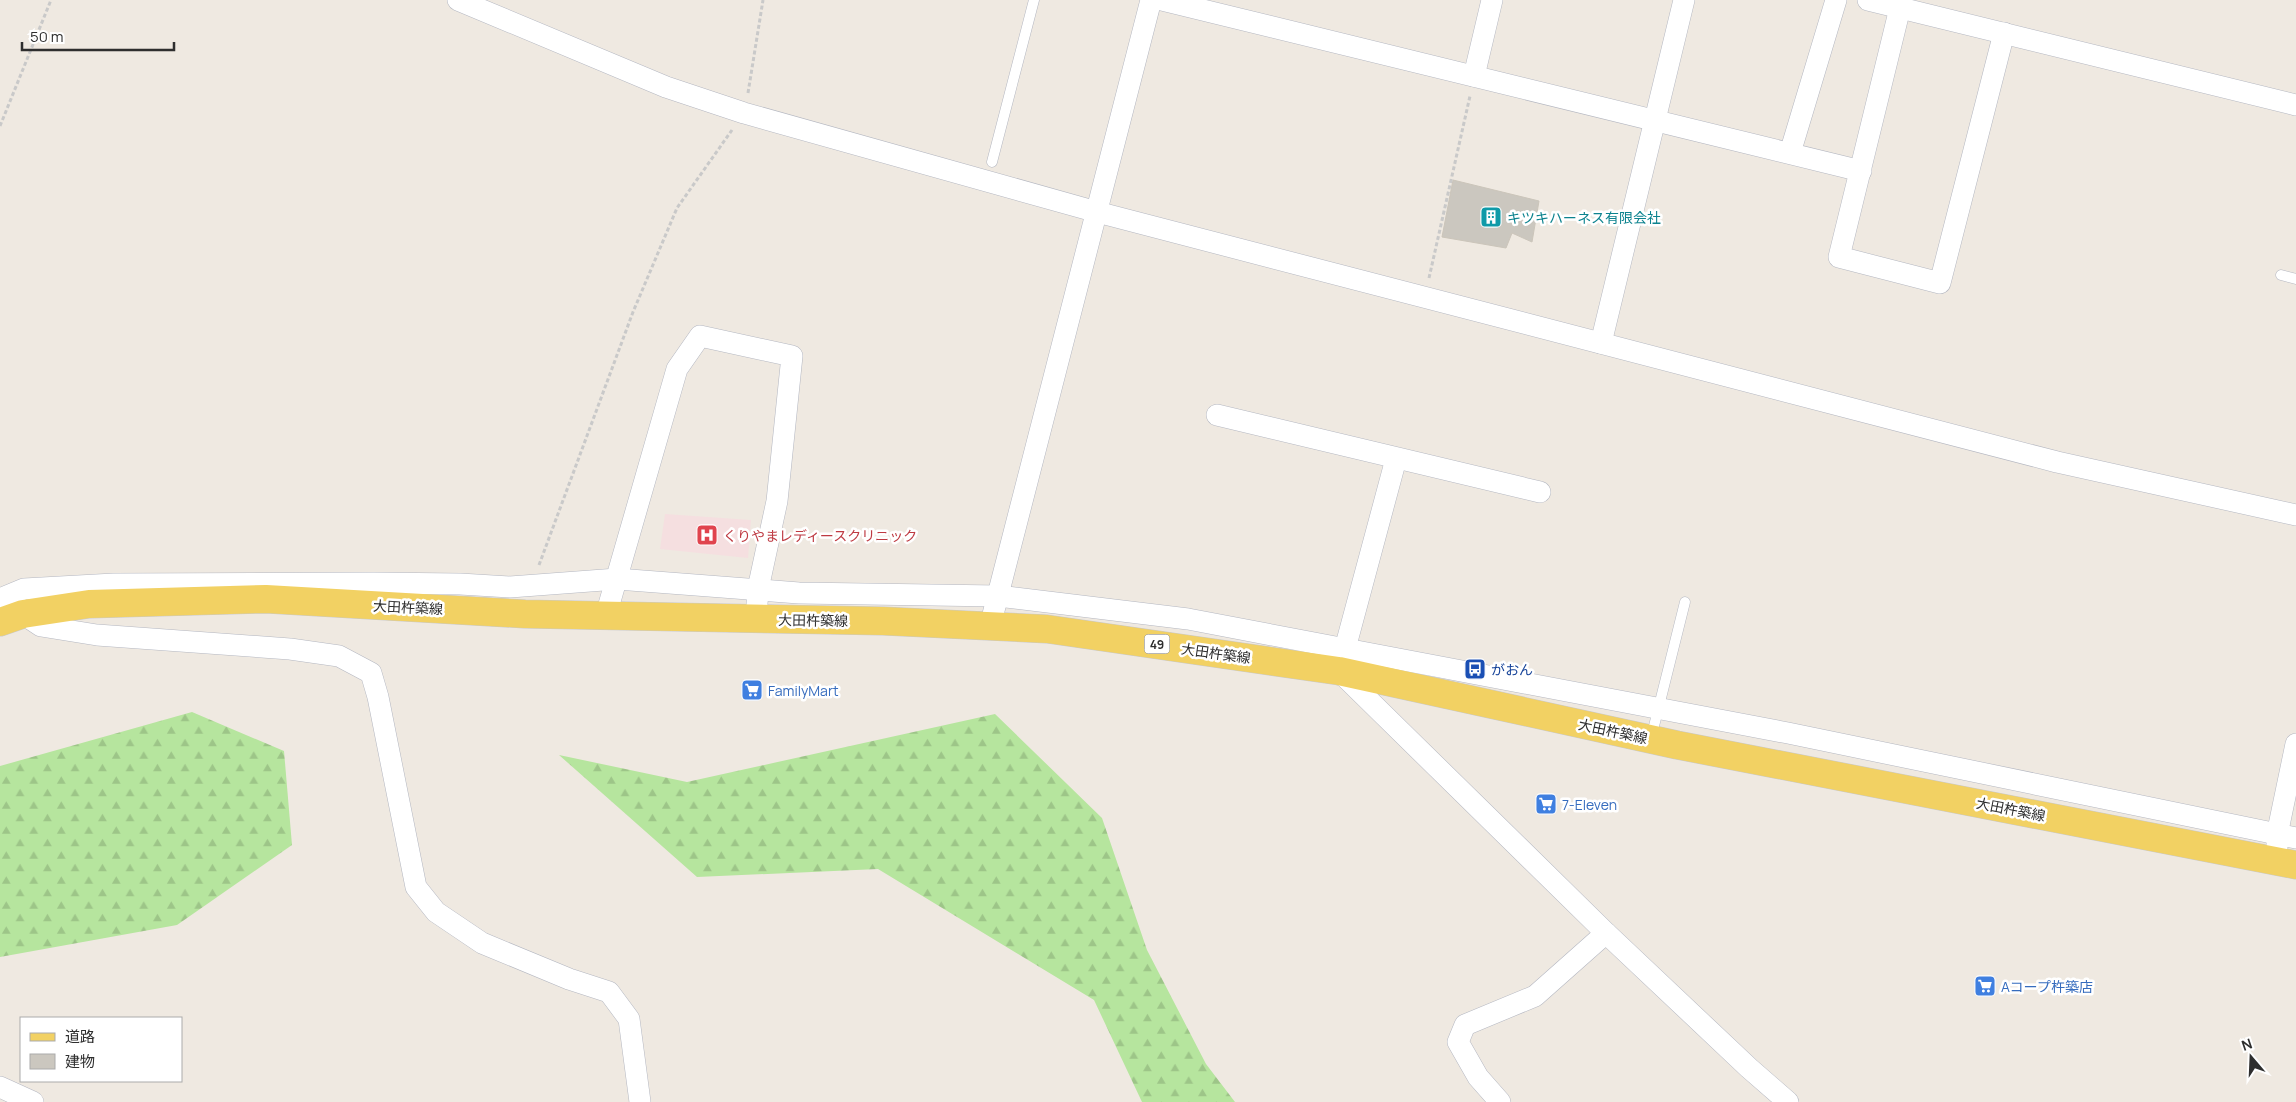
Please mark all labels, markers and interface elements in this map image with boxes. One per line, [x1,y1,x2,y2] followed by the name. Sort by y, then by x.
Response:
[22,20,175,52] scale bar
[30,26,64,47] text: 50 m
[1479,205,1503,229] building icon: キツキハーネス有限会社
[1507,208,1661,227] place label: キツキハーネス有限会社
[695,523,719,547] hospital icon: くりやまレディースクリニック
[723,526,917,545] place label: くりやまレディースクリニック
[373,596,443,618] street label: 大田杵築線
[778,610,848,630] street label: 大田杵築線
[1144,634,1170,654] road number: 49
[1180,639,1252,667] street label: 大田杵築線
[1463,657,1487,681] bus stop icon: がおん
[1491,660,1533,679] place label: がおん
[740,678,764,702] supermarket icon: FamilyMart
[768,681,839,700] place label: FamilyMart
[1577,714,1649,748] street label: 大田杵築線
[1534,792,1558,816] supermarket icon: 7-Eleven
[1975,793,2047,825] street label: 大田杵築線
[1562,795,1617,814] place label: 7-Eleven
[1973,974,1997,998] supermarket icon: Aコープ杵築店
[2001,977,2093,996] place label: Aコープ杵築店
[20,1017,182,1082] legend
[65,1026,95,1047] text: 道路
[2226,1032,2276,1082] north arrow
[2239,1034,2254,1055] text: N
[65,1051,95,1072] text: 建物

